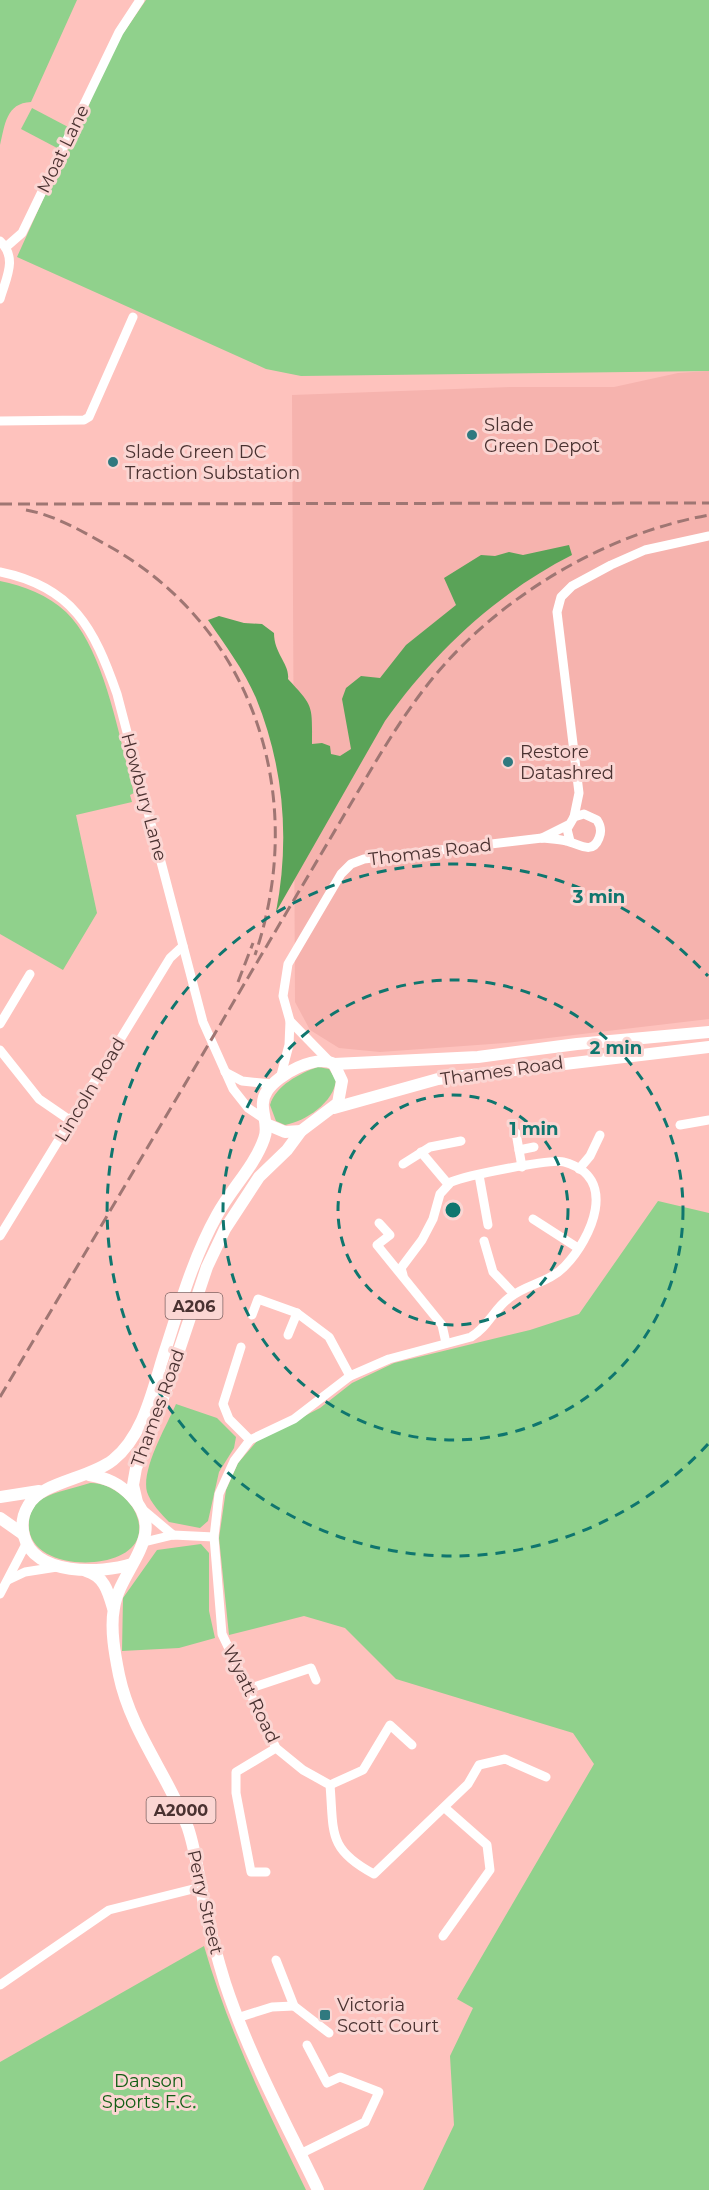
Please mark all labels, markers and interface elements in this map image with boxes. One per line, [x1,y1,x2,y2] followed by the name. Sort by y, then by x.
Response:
[32,101,94,197] street label: Moat Lane
[484,414,600,457] place label: Slade Green Depot
[465,428,479,442] marker: Slade Green Depot
[125,441,300,484] place label: Slade Green DC Traction Substation
[106,455,120,469] marker: Slade Green DC Traction Substation
[116,731,172,864] street label: Howbury Lane
[520,741,614,784] place label: Restore Datashred
[501,755,515,769] marker: Restore Datashred
[367,834,493,870] street label: Thomas Road
[572,886,625,908] text: 3 min
[50,1034,130,1146] street label: Lincoln Road
[590,1037,642,1059] text: 2 min
[439,1052,565,1090] street label: Thames Road
[510,1118,558,1140] text: 1 min
[443,1200,463,1220] centre of rings
[166,1293,222,1319] road number: A206
[127,1346,189,1470] street label: Thames Road
[218,1641,284,1747] street label: Wyatt Road
[146,1797,216,1823] road number: A2000
[182,1848,228,1956] street label: Perry Street
[337,1994,439,2037] place label: Victoria Scott Court
[318,2008,332,2022] marker: Victoria Scott Court
[102,2070,196,2113] park label: Danson Sports F.C.

